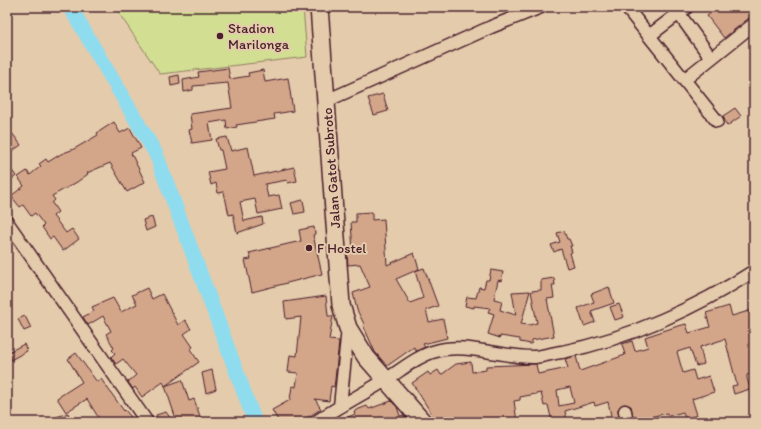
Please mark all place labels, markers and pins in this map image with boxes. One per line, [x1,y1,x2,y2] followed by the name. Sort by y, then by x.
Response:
[228,20,290,53] place label: Stadion Marilonga
[215,31,225,41] marker: Stadion Marilonga
[317,240,366,257] place label: F Hostel
[304,243,314,253] marker: F Hostel

